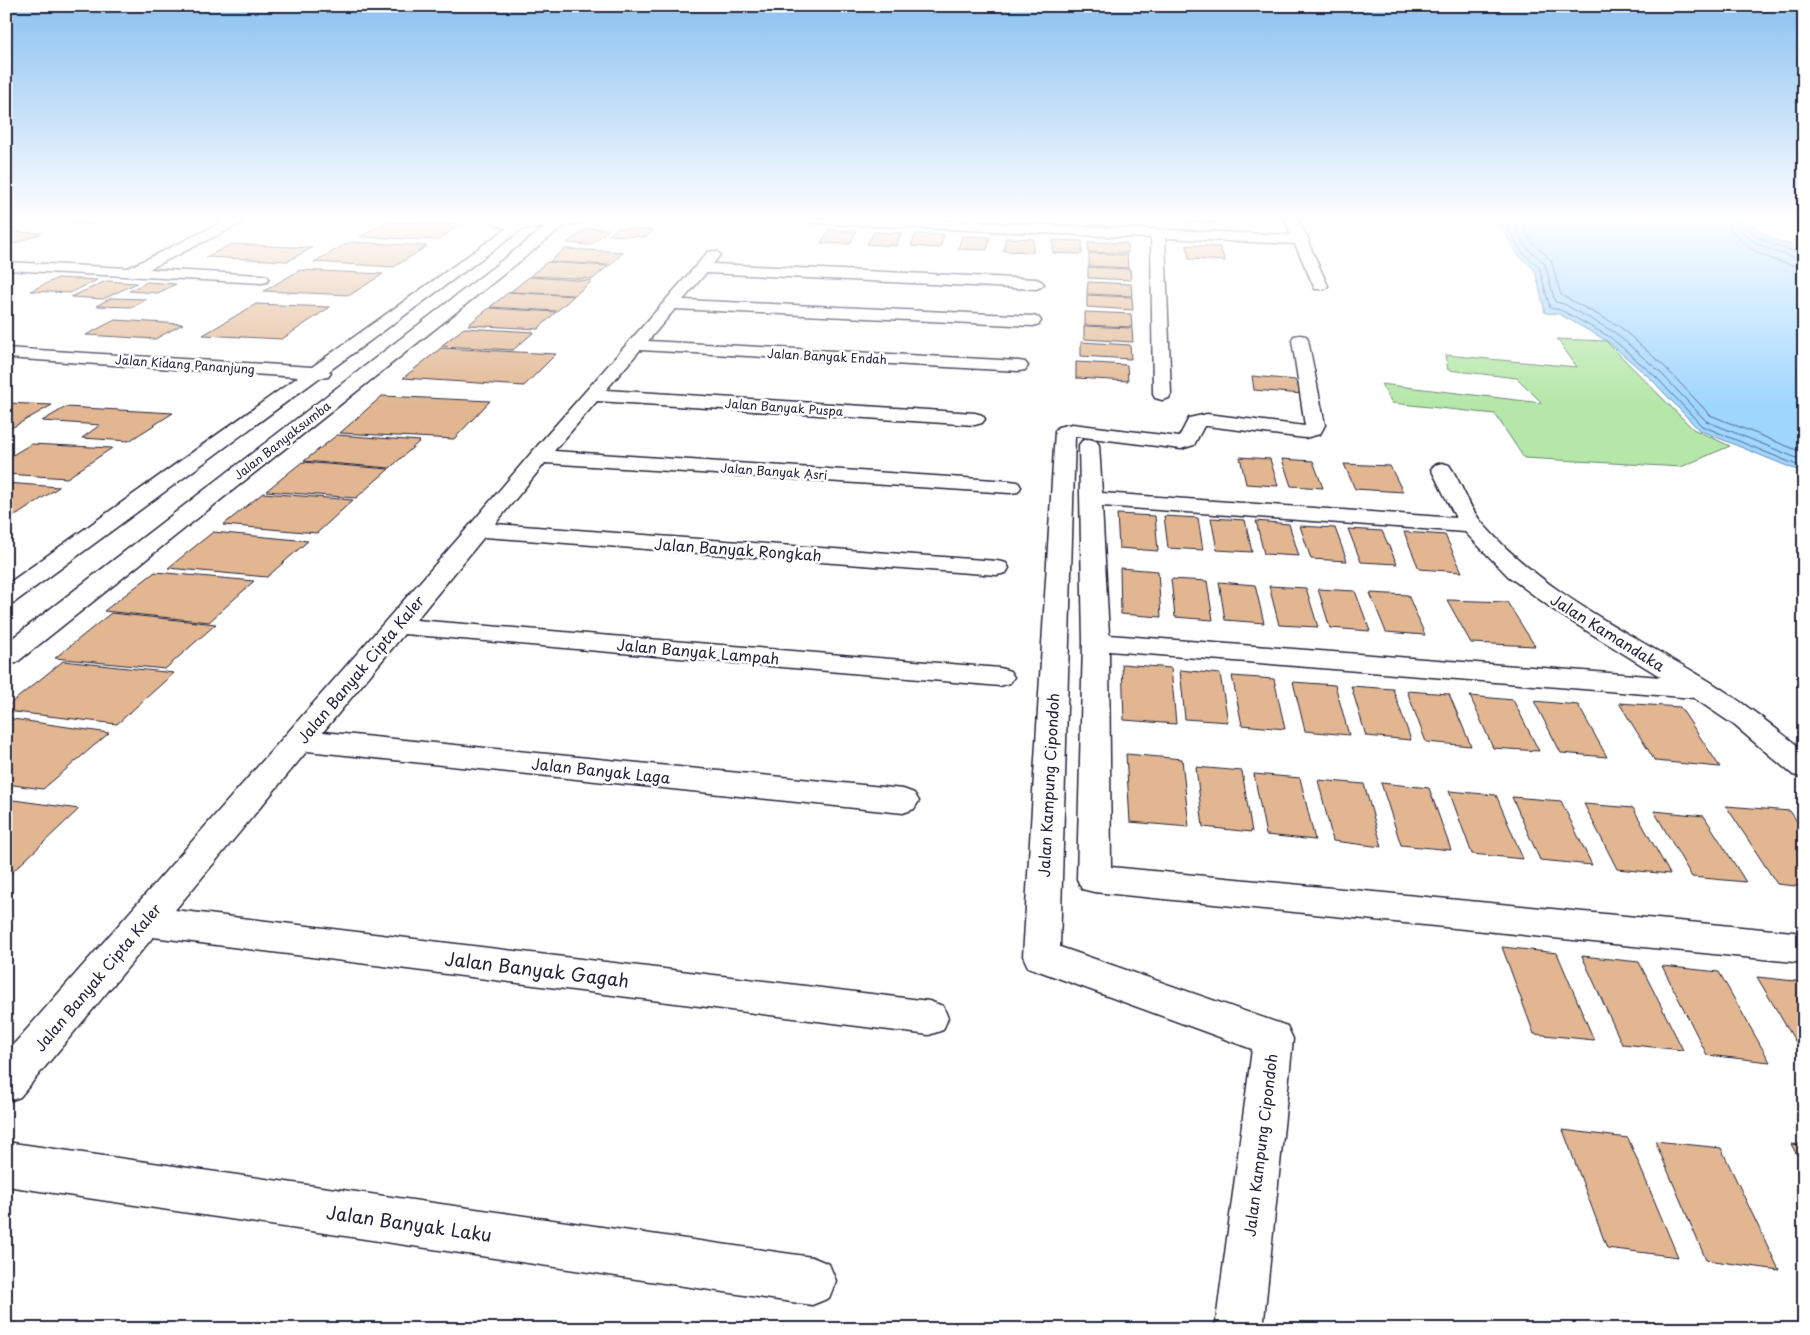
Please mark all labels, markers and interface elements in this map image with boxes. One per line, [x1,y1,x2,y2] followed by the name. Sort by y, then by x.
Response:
[767,344,887,368] street label: Jalan Banyak Endah
[115,350,256,378] street label: Jalan Kidang Pananjung
[724,394,844,420] street label: Jalan Banyak Puspa
[230,396,335,484] street label: Jalan Banyaksumba
[720,458,828,484] street label: Jalan Banyak Asri
[653,532,823,566] street label: Jalan Banyak Rongkah
[1546,588,1670,677] street label: Jalan Kamandaka
[291,590,429,748] street label: Jalan Banyak Cipta Kaler
[616,632,780,670] street label: Jalan Banyak Lampah
[1032,692,1064,878] street label: Jalan Kampung Cipondoh
[530,751,672,789] street label: Jalan Banyak Laga
[28,898,166,1056] street label: Jalan Banyak Cipta Kaler
[443,944,631,994] street label: Jalan Banyak Gagah
[1237,1052,1283,1238] street label: Jalan Kampung Cipondoh
[325,1198,493,1248] street label: Jalan Banyak Laku

